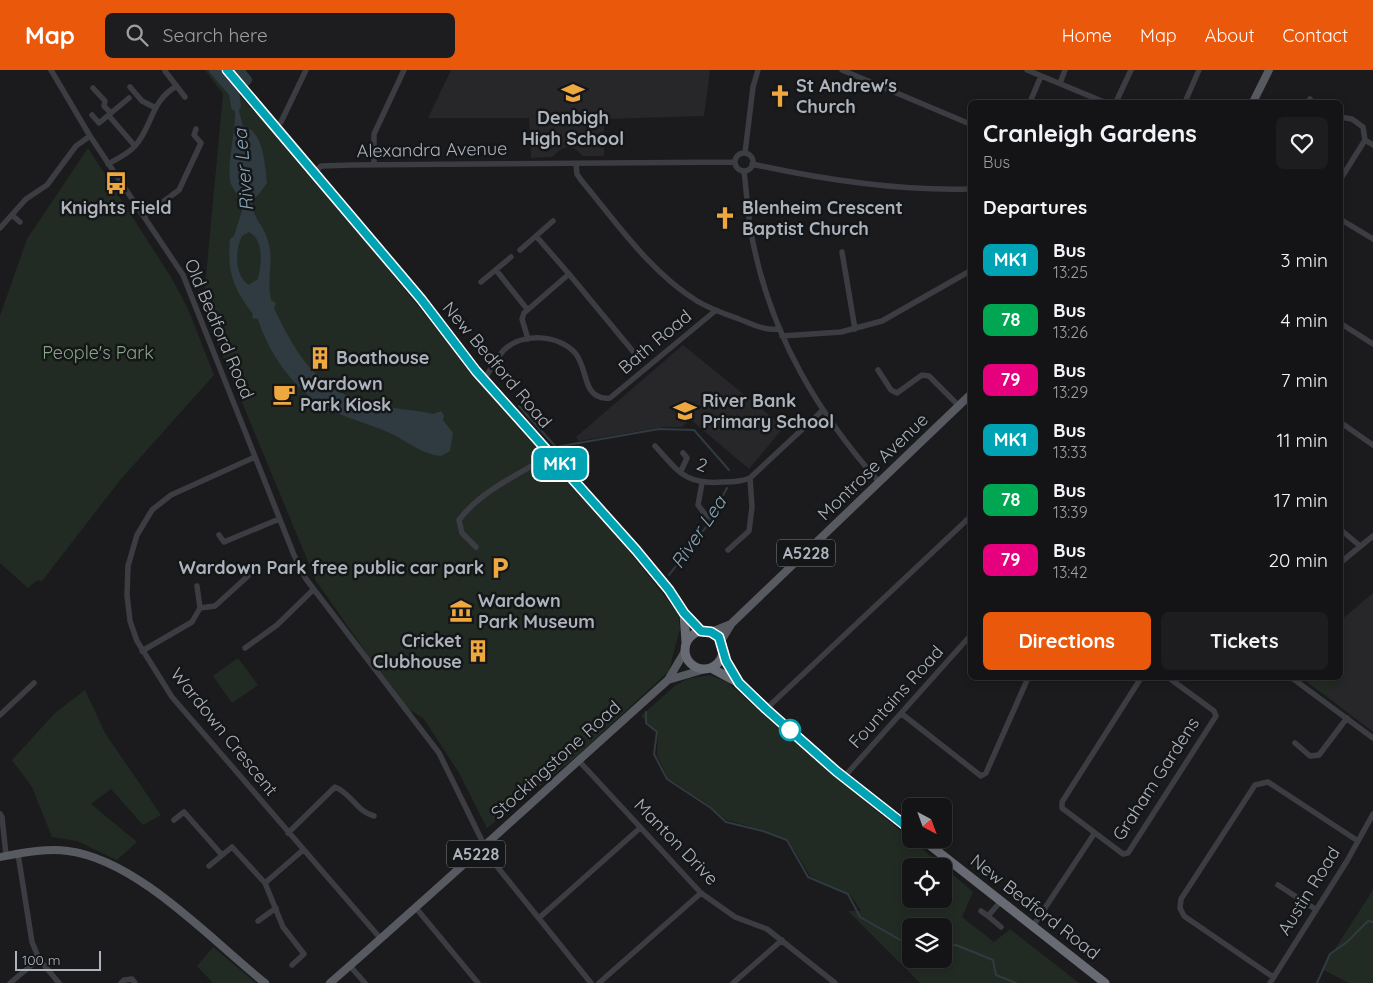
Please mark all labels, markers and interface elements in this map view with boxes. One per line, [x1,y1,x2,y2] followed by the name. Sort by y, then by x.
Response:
[105,13,455,58] search box
[25,20,75,50] text: Map
[123,21,151,49] icon: search
[163,23,268,47] text: Search here
[1062,24,1112,47] text: Home
[1140,24,1177,47] text: Map
[1205,24,1255,47] text: About
[1283,24,1348,47] text: Contact
[796,74,897,118] place label: St Andrew's Church
[560,80,586,106] school or university icon: Denbigh High School
[767,83,793,109] church icon: St Andrew's Church
[522,106,624,150] place label: Denbigh High School
[1276,117,1328,169] button: heart
[983,118,1197,148] text: Cranleigh Gardens
[227,126,259,212] water label: River Lea
[356,137,508,162] street label: Alexandra Avenue
[983,152,1010,172] text: Bus
[103,170,129,196] bus stop icon: Knights Field
[983,195,1087,219] text: Departures
[60,196,172,219] place label: Knights Field
[742,196,903,240] place label: Blenheim Crescent Baptist Church
[712,205,738,231] church icon: Blenheim Crescent Baptist Church
[1053,238,1086,262] text: Bus
[994,248,1027,271] text: MK1
[1280,248,1328,272] text: 3 min
[180,255,259,402] street label: Old Bedford Road
[1053,262,1088,282] text: 13:25
[438,297,557,433] street label: New Bedford Road
[1053,298,1086,322] text: Bus
[613,304,696,379] street label: Bath Road
[1001,308,1020,331] text: 78
[1280,308,1328,332] text: 4 min
[1053,322,1088,342] text: 13:26
[42,341,154,364] park label: People's Park
[307,345,333,371] building icon: Boathouse
[336,346,429,369] place label: Boathouse
[1053,358,1086,382] text: Bus
[1000,368,1021,391] text: 79
[1281,368,1328,392] text: 7 min
[300,372,391,416] place label: Wardown Park Kiosk
[271,381,297,407] cafe icon: Wardown Park Kiosk
[1053,382,1088,402] text: 13:29
[702,389,834,433] place label: River Bank Primary School
[672,398,698,424] school or university icon: River Bank Primary School
[813,408,933,525] street label: Montrose Avenue
[1053,418,1086,442] text: Bus
[994,428,1027,451] text: MK1
[1276,428,1328,452] text: 11 min
[1053,442,1087,462] text: 13:33
[531,448,589,480] line badge: MK1
[543,452,577,475] text: MK1
[694,452,711,477] street label: 2
[1053,478,1086,502] text: Bus
[1001,488,1020,511] text: 78
[1274,488,1328,512] text: 17 min
[665,490,732,573] water label: River Lea
[1053,502,1088,522] text: 13:39
[1053,538,1086,562] text: Bus
[777,539,835,566] road number: A5228
[1000,548,1021,571] text: 79
[1269,548,1328,572] text: 20 min
[487,555,513,581] parking icon: Wardown Park free public car park
[179,556,484,579] place label: Wardown Park free public car park
[1053,562,1088,582] text: 13:42
[478,589,595,633] place label: Wardown Park Museum
[448,598,474,624] museum icon: Wardown Park Museum
[983,612,1151,670] button: Directions
[1161,612,1328,670] button: Tickets
[372,629,462,673] place label: Cricket Clubhouse
[465,638,491,664] building icon: Cricket Clubhouse
[843,640,948,753] street label: Fountains Road
[166,663,283,800] street label: Wardown Crescent
[486,695,625,824] street label: Stockingstone Road
[1107,713,1204,845] street label: Graham Gardens
[779,719,801,741] unlabelled marker
[629,793,723,890] street label: Manton Drive
[902,798,952,848] north arrow
[902,798,952,968] map controls
[447,841,505,868] road number: A5228
[1272,842,1345,939] street label: Austin Road
[966,849,1105,964] street label: New Bedford Road
[902,858,952,908] button: locate
[902,918,952,968] button: layers
[15,948,101,971] scale bar
[22,951,60,969] text: 100 m

